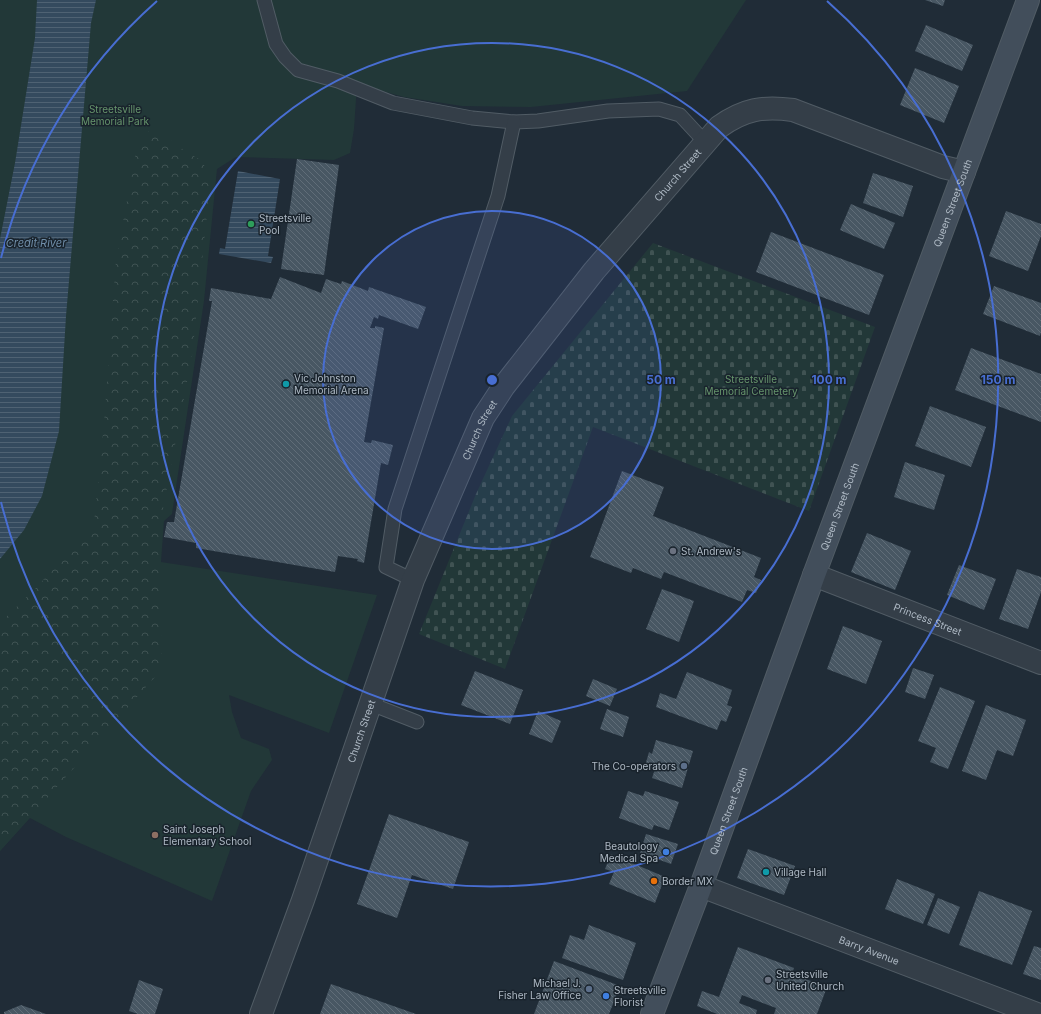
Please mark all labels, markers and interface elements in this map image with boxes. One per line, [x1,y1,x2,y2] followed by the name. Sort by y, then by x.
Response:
[81,103,150,127] park label: Streetsville Memorial Park
[651,146,704,203] street label: Church Street
[931,157,974,248] street label: Queen Street South
[259,212,311,236] place label: Streetsville Pool
[246,219,256,229] marker: Streetsville Pool
[6,236,67,250] water label: Credit River
[294,372,369,396] place label: Vic Johnston Memorial Arena
[646,372,676,387] text: 50 m
[811,372,847,387] text: 100 m
[981,372,1015,387] text: 150 m
[485,373,499,387] centre of rings
[704,373,798,397] park label: Streetsville Memorial Cemetery
[281,379,291,389] marker: Vic Johnston Memorial Arena
[460,397,500,462] street label: Church Street
[818,461,861,552] street label: Queen Street South
[681,545,741,557] place label: St. Andrew's
[668,546,678,556] marker: St. Andrew's
[892,601,964,638] street label: Princess Street
[345,698,378,764] street label: Church Street
[592,760,676,772] place label: The Co-operators
[679,761,689,771] marker: The Co-operators
[707,765,750,856] street label: Queen Street South
[163,823,252,847] place label: Saint Joseph Elementary School
[150,830,160,840] marker: Saint Joseph Elementary School
[600,840,658,864] place label: Beautology Medical Spa
[661,847,671,857] marker: Beautology Medical Spa
[774,866,826,878] place label: Village Hall
[761,867,771,877] marker: Village Hall
[662,875,713,887] place label: Border MX
[649,876,659,886] marker: Border MX
[837,933,901,967] street label: Barry Avenue
[776,968,844,992] place label: Streetsville United Church
[763,975,773,985] marker: Streetsville United Church
[498,977,581,1001] place label: Michael J. Fisher Law Office
[584,984,594,994] marker: Michael J. Fisher Law Office
[614,984,666,1008] place label: Streetsville Florist
[601,991,611,1001] marker: Streetsville Florist

